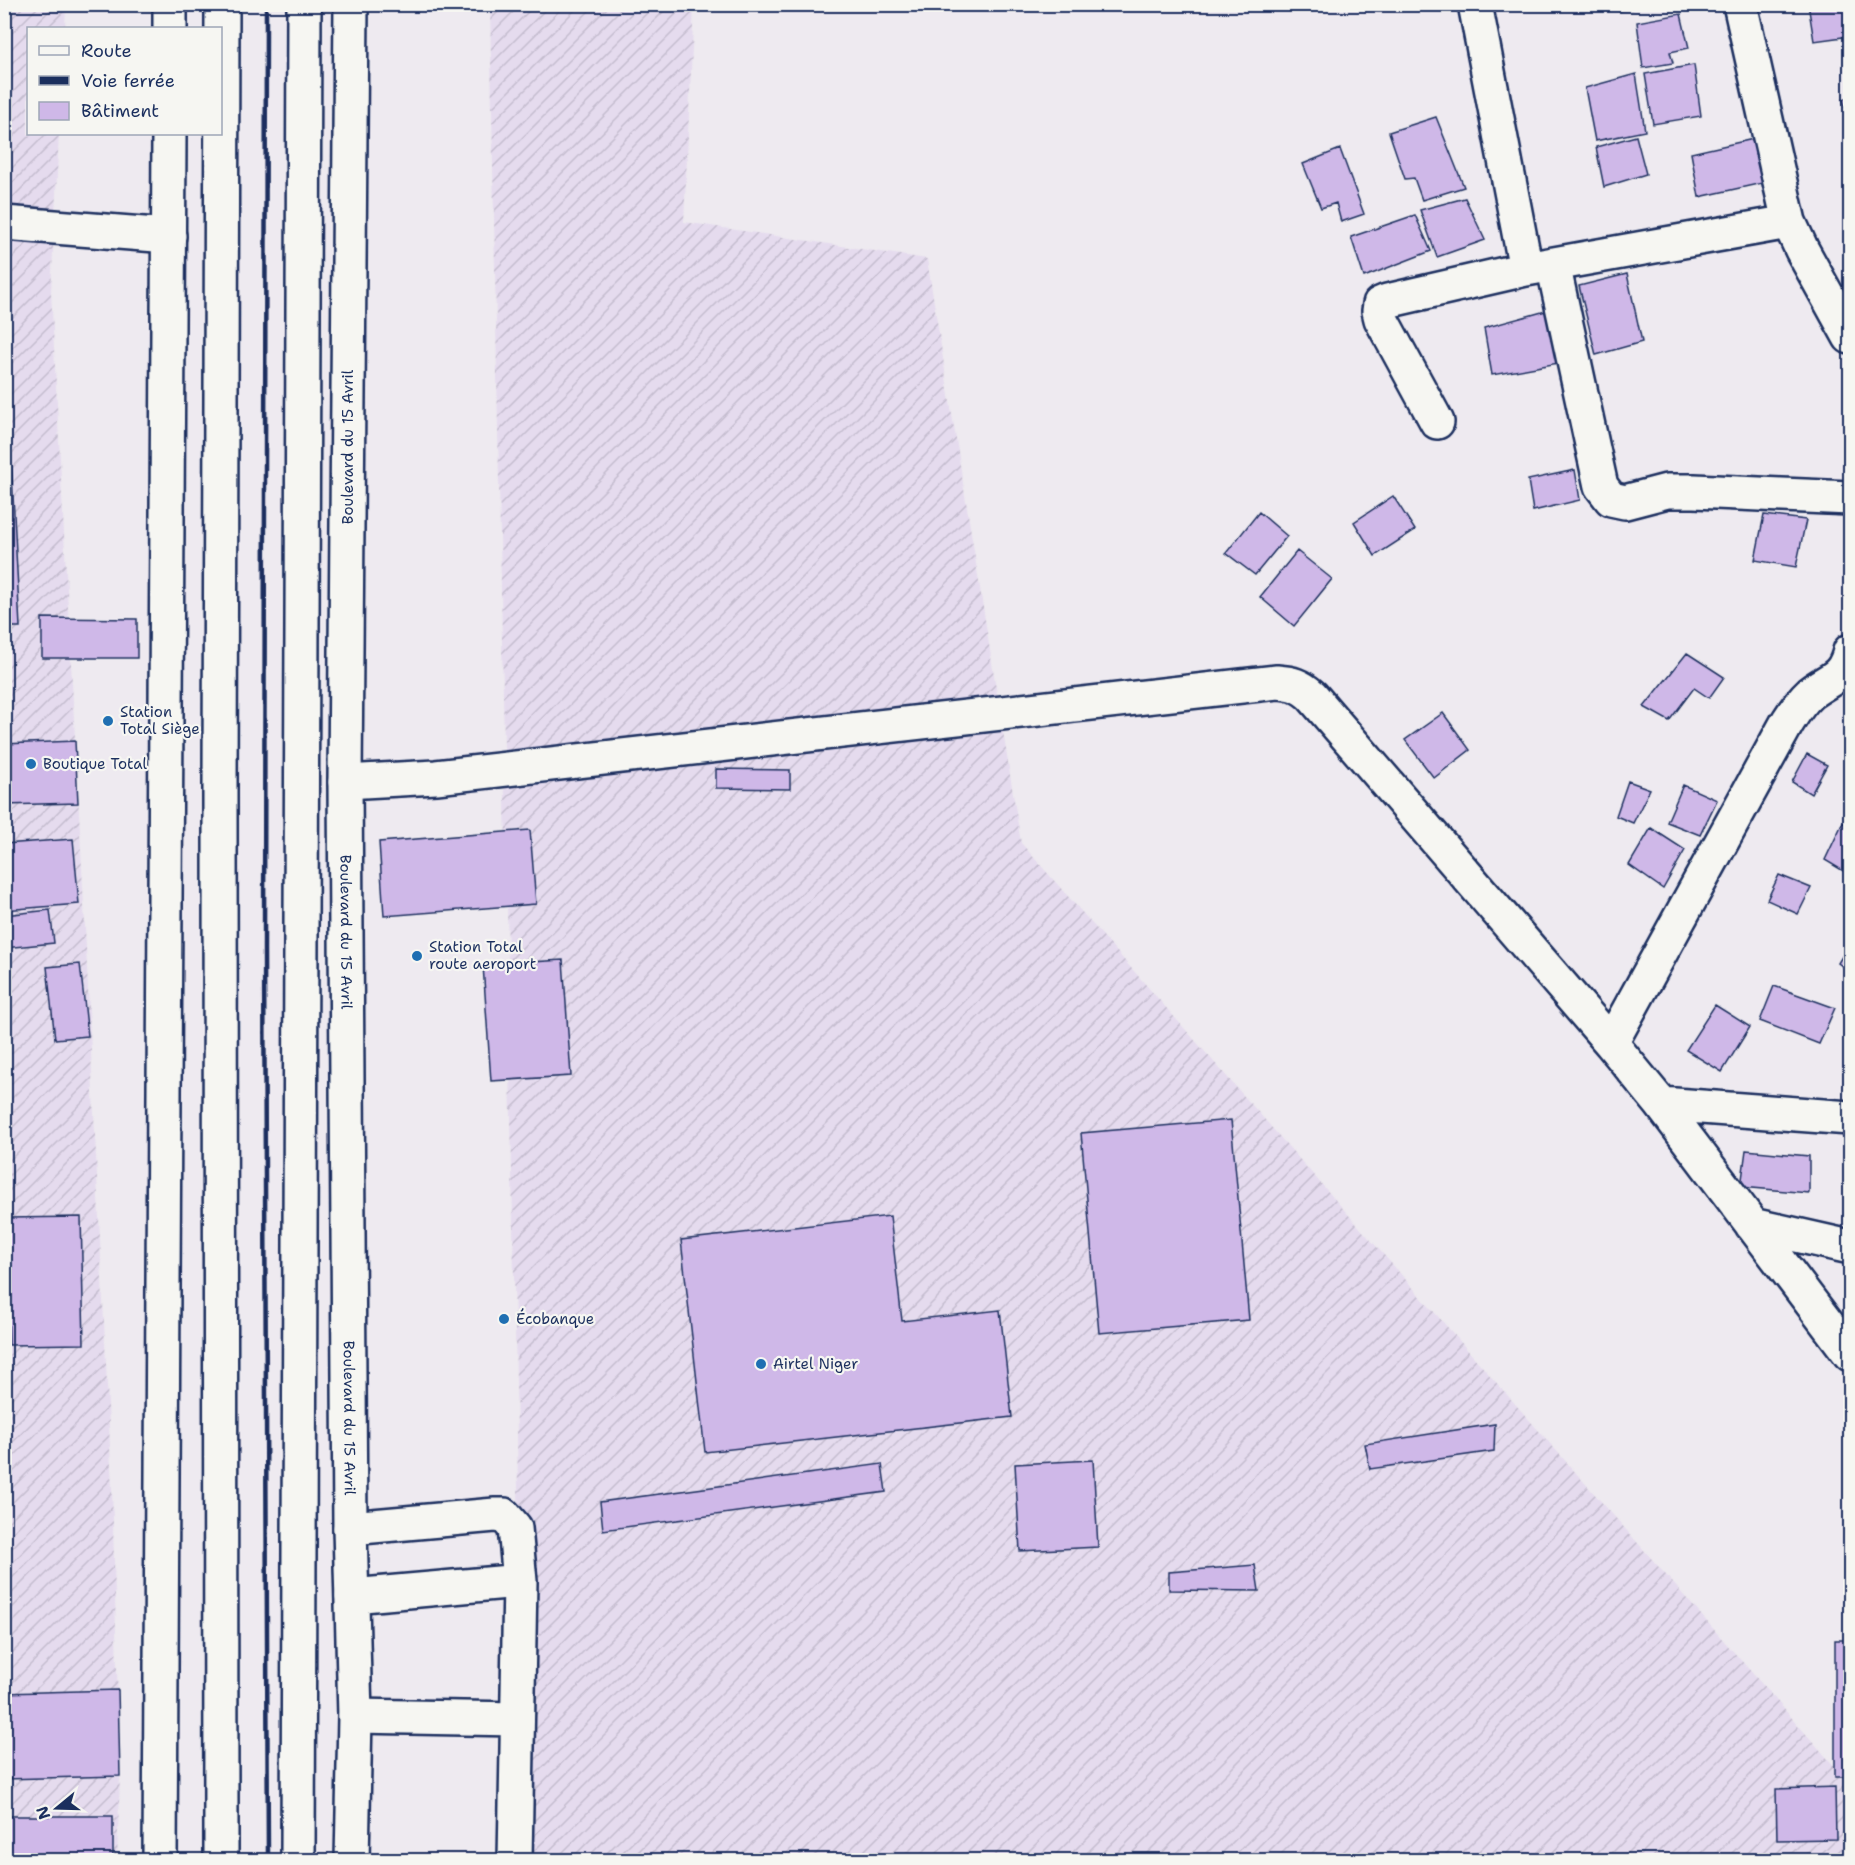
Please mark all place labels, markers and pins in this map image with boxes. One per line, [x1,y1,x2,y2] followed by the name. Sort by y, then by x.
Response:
[120,702,200,739] place label: Station Total Siège
[101,714,115,728] marker: Station Total Siège
[43,754,148,774] place label: Boutique Total
[24,757,38,771] marker: Boutique Total
[429,937,536,974] place label: Station Total route aeroport
[410,949,424,963] marker: Station Total route aeroport
[516,1308,594,1329] place label: Écobanque
[497,1312,511,1326] marker: Écobanque
[773,1354,858,1374] place label: Airtel Niger
[754,1357,768,1371] marker: Airtel Niger

